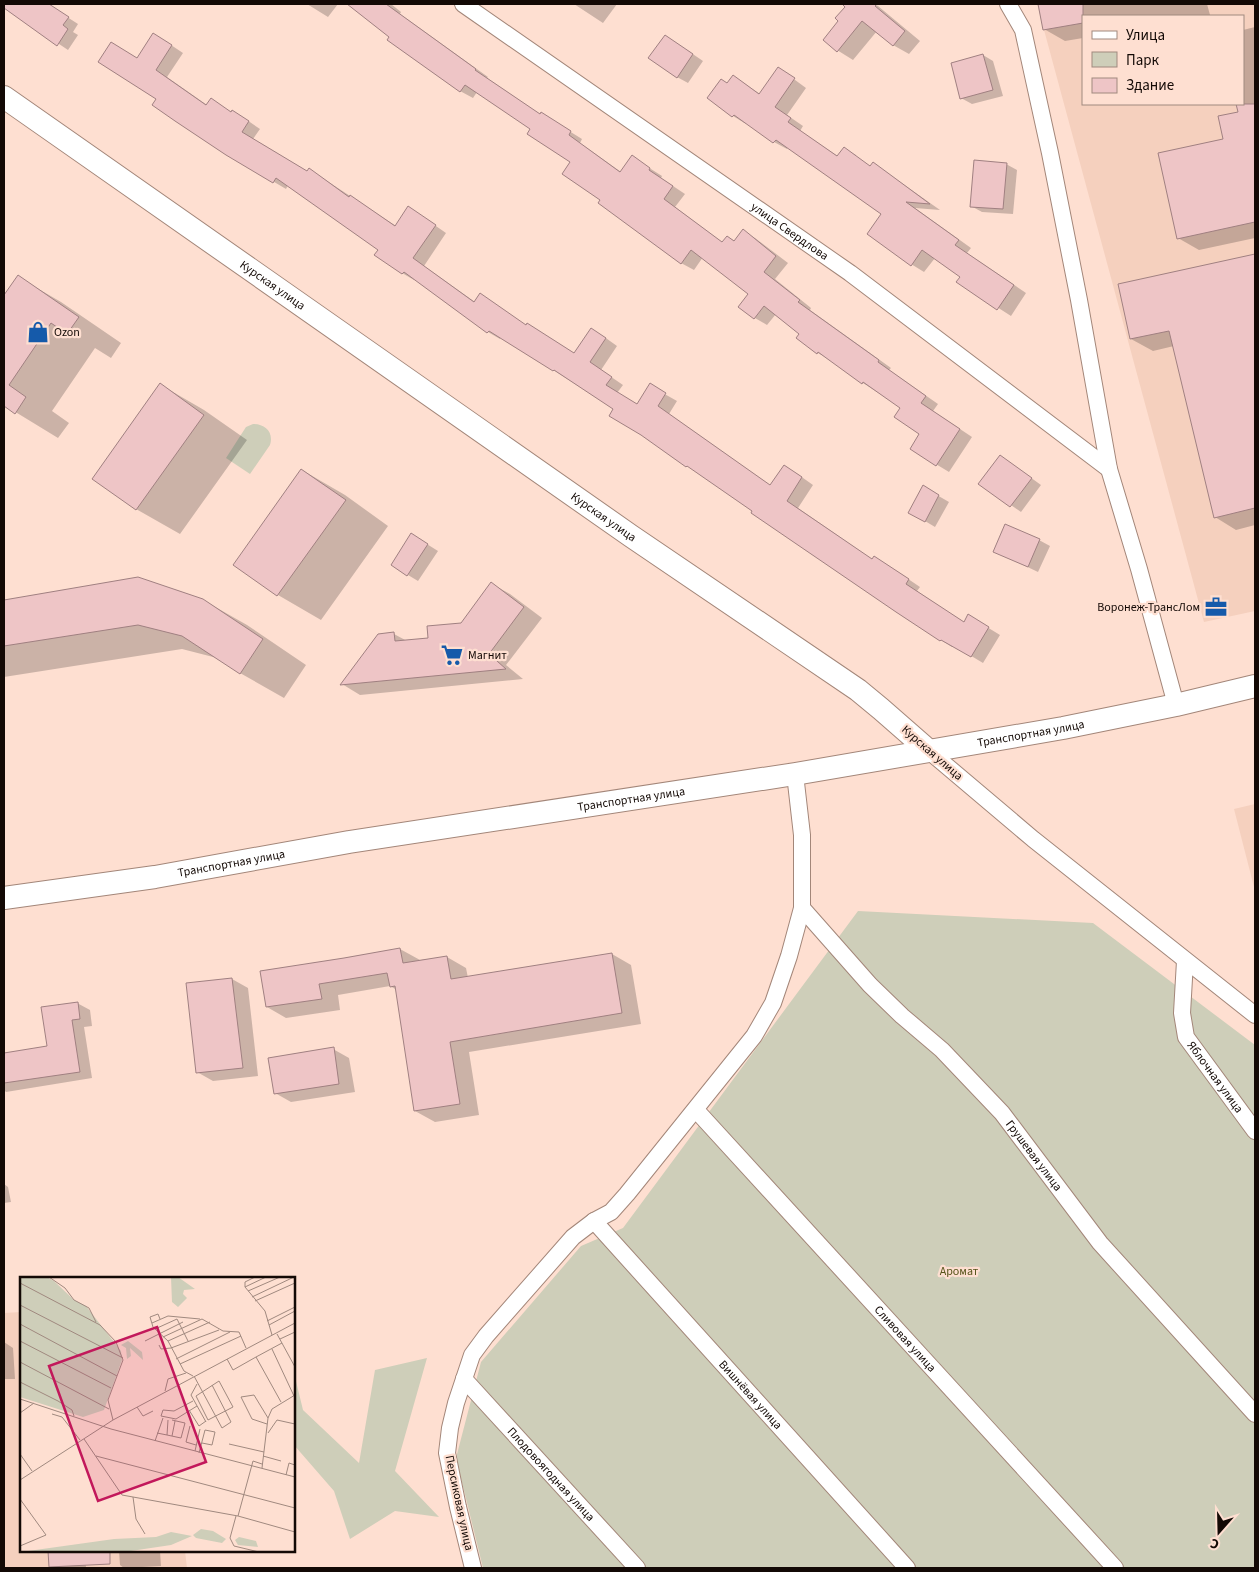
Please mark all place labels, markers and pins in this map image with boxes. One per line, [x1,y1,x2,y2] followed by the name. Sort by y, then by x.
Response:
[25,319,51,345] shop icon: Ozon
[54,324,80,341] place label: Ozon
[1203,594,1229,620] office icon: Воронеж-ТрансЛом
[1097,599,1200,616] place label: Воронеж-ТрансЛом
[439,642,465,668] supermarket icon: Магнит
[468,647,507,664] place label: Магнит

